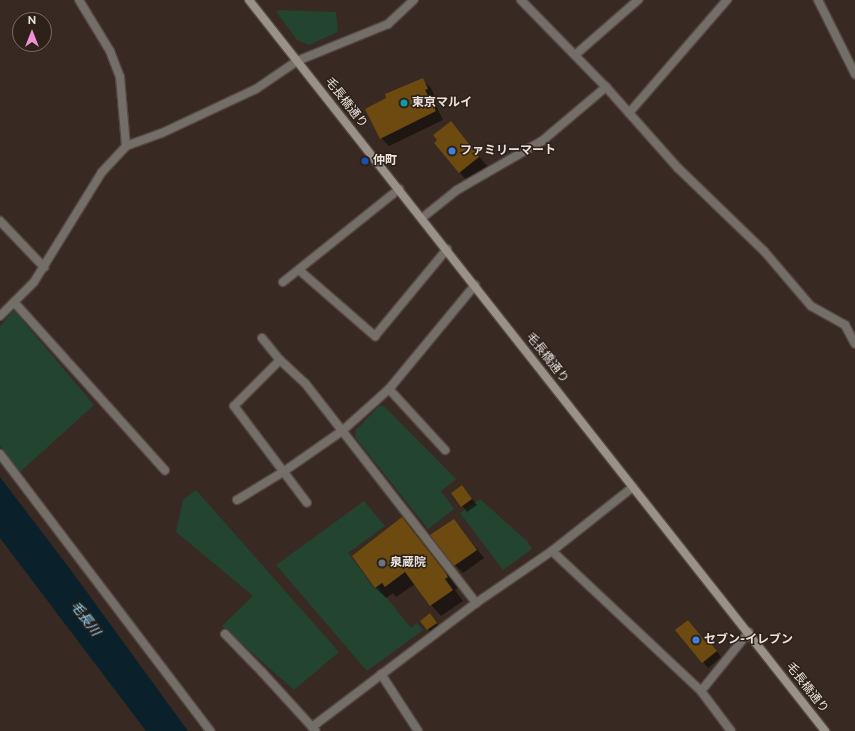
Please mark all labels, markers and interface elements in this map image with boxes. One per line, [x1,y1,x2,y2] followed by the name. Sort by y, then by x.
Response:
[12,12,52,52] north arrow
[28,14,36,27] text: N
[322,75,370,131] street label: 毛長橋通り
[412,96,472,110] place label: 東京マルイ
[399,98,409,108] marker: 東京マルイ
[460,144,556,158] place label: ファミリーマート
[447,146,457,156] marker: ファミリーマート
[373,154,397,168] place label: 仲町
[360,156,370,166] marker: 仲町
[523,330,571,386] street label: 毛長橋通り
[390,556,426,570] place label: 泉蔵院
[377,558,387,568] marker: 泉蔵院
[67,599,103,639] water label: 毛長川
[704,633,793,647] place label: セブン-イレブン
[691,635,701,645] marker: セブン-イレブン
[783,660,831,716] street label: 毛長橋通り

